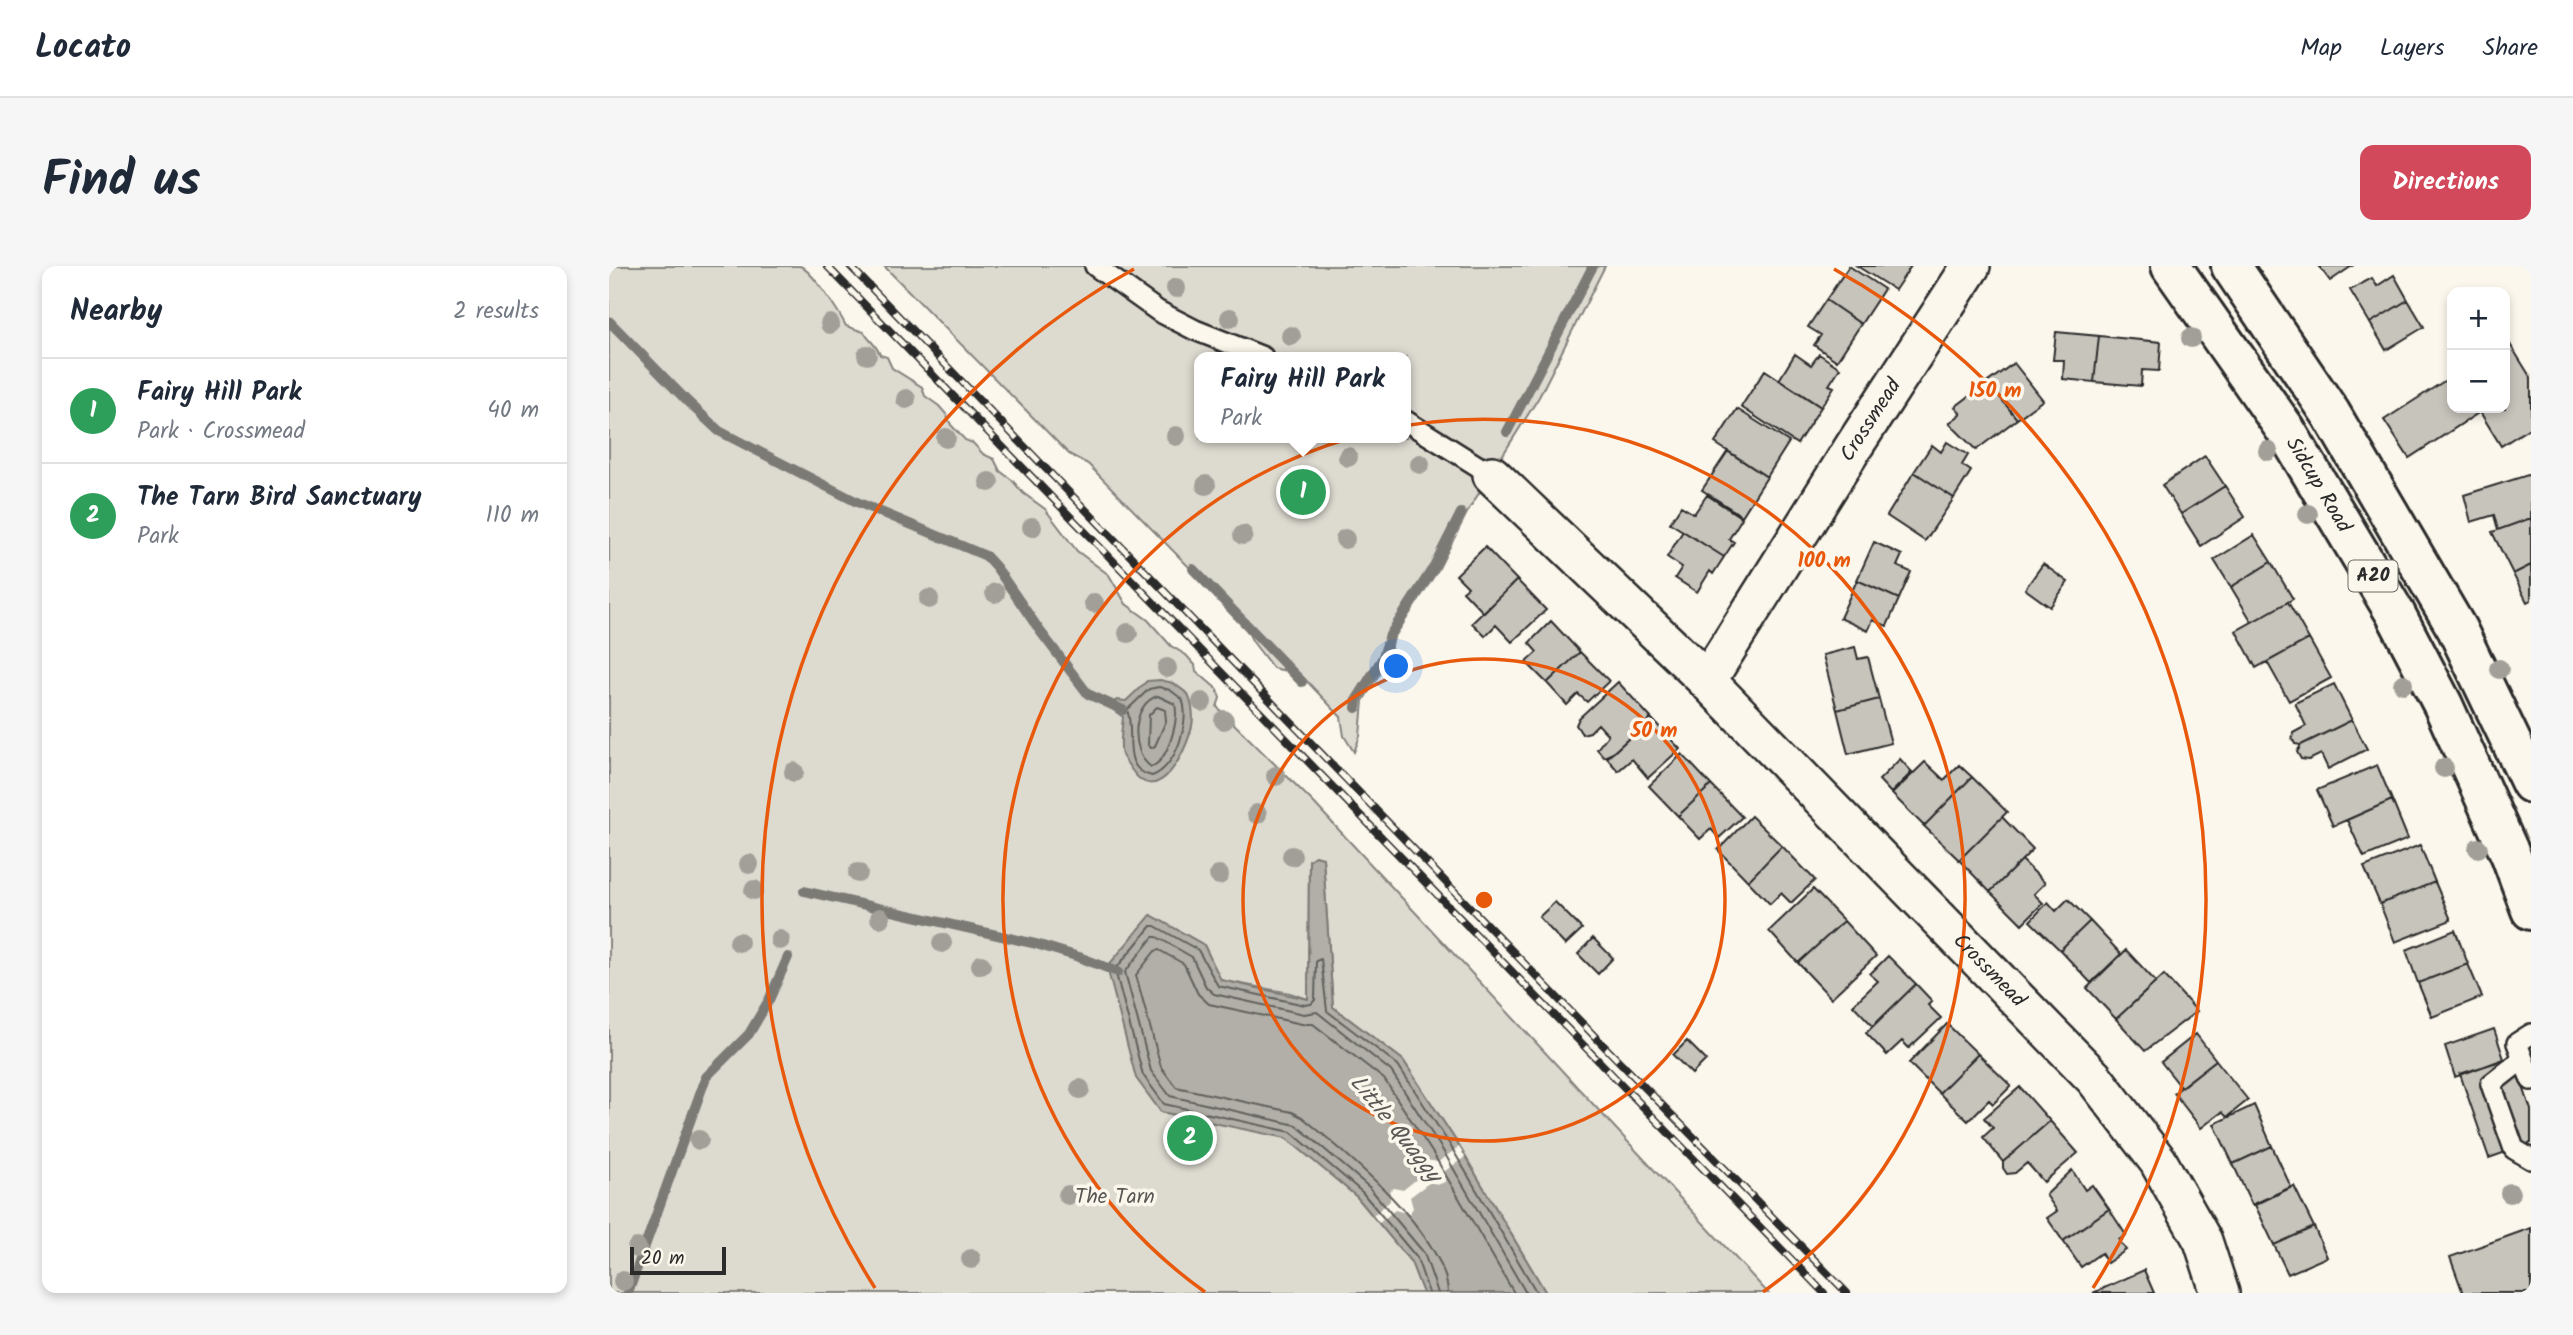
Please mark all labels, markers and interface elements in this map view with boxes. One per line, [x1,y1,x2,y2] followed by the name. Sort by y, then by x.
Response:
[35,22,131,75] text: Locato
[2300,29,2342,68] text: Map
[2380,29,2444,68] text: Layers
[2482,29,2538,68] text: Share
[42,143,200,221] text: Find us
[2360,145,2531,220] button: Directions
[2447,287,2510,413] map controls
[2447,287,2510,350] button: +
[70,288,162,336] text: Nearby
[453,294,539,330] text: 2 results
[2447,350,2510,413] button: −
[1194,352,1411,443] popup
[1220,359,1385,401] text: Fairy Hill Park
[137,372,301,414] text: Fairy Hill Park
[1832,372,1910,468] street label: Crossmead
[1968,375,2022,408] text: 150 m
[90,393,96,429] text: 1
[487,393,539,429] text: 40 m
[1220,401,1262,437] text: Park
[137,414,305,450] text: Park · Crossmead
[2277,431,2360,540] street label: Sidcup Road
[1280,466,1326,518] pin: 1
[137,477,421,519] text: The Tarn Bird Sanctuary
[86,498,100,534] text: 2
[486,498,539,534] text: 110 m
[137,519,179,555] text: Park
[1797,545,1851,578] text: 100 m
[2349,560,2397,592] road number: A20
[1379,649,1413,683] your location
[1630,715,1677,748] text: 50 m
[1472,888,1496,912] centre of rings
[1945,925,2034,1016] street label: Crossmead
[1340,1067,1452,1193] water label: Little Quaggy
[1167,1112,1213,1164] pin: 2
[1075,1181,1155,1214] park label: The Tarn
[630,1244,726,1276] scale bar
[641,1244,684,1274] text: 20 m

